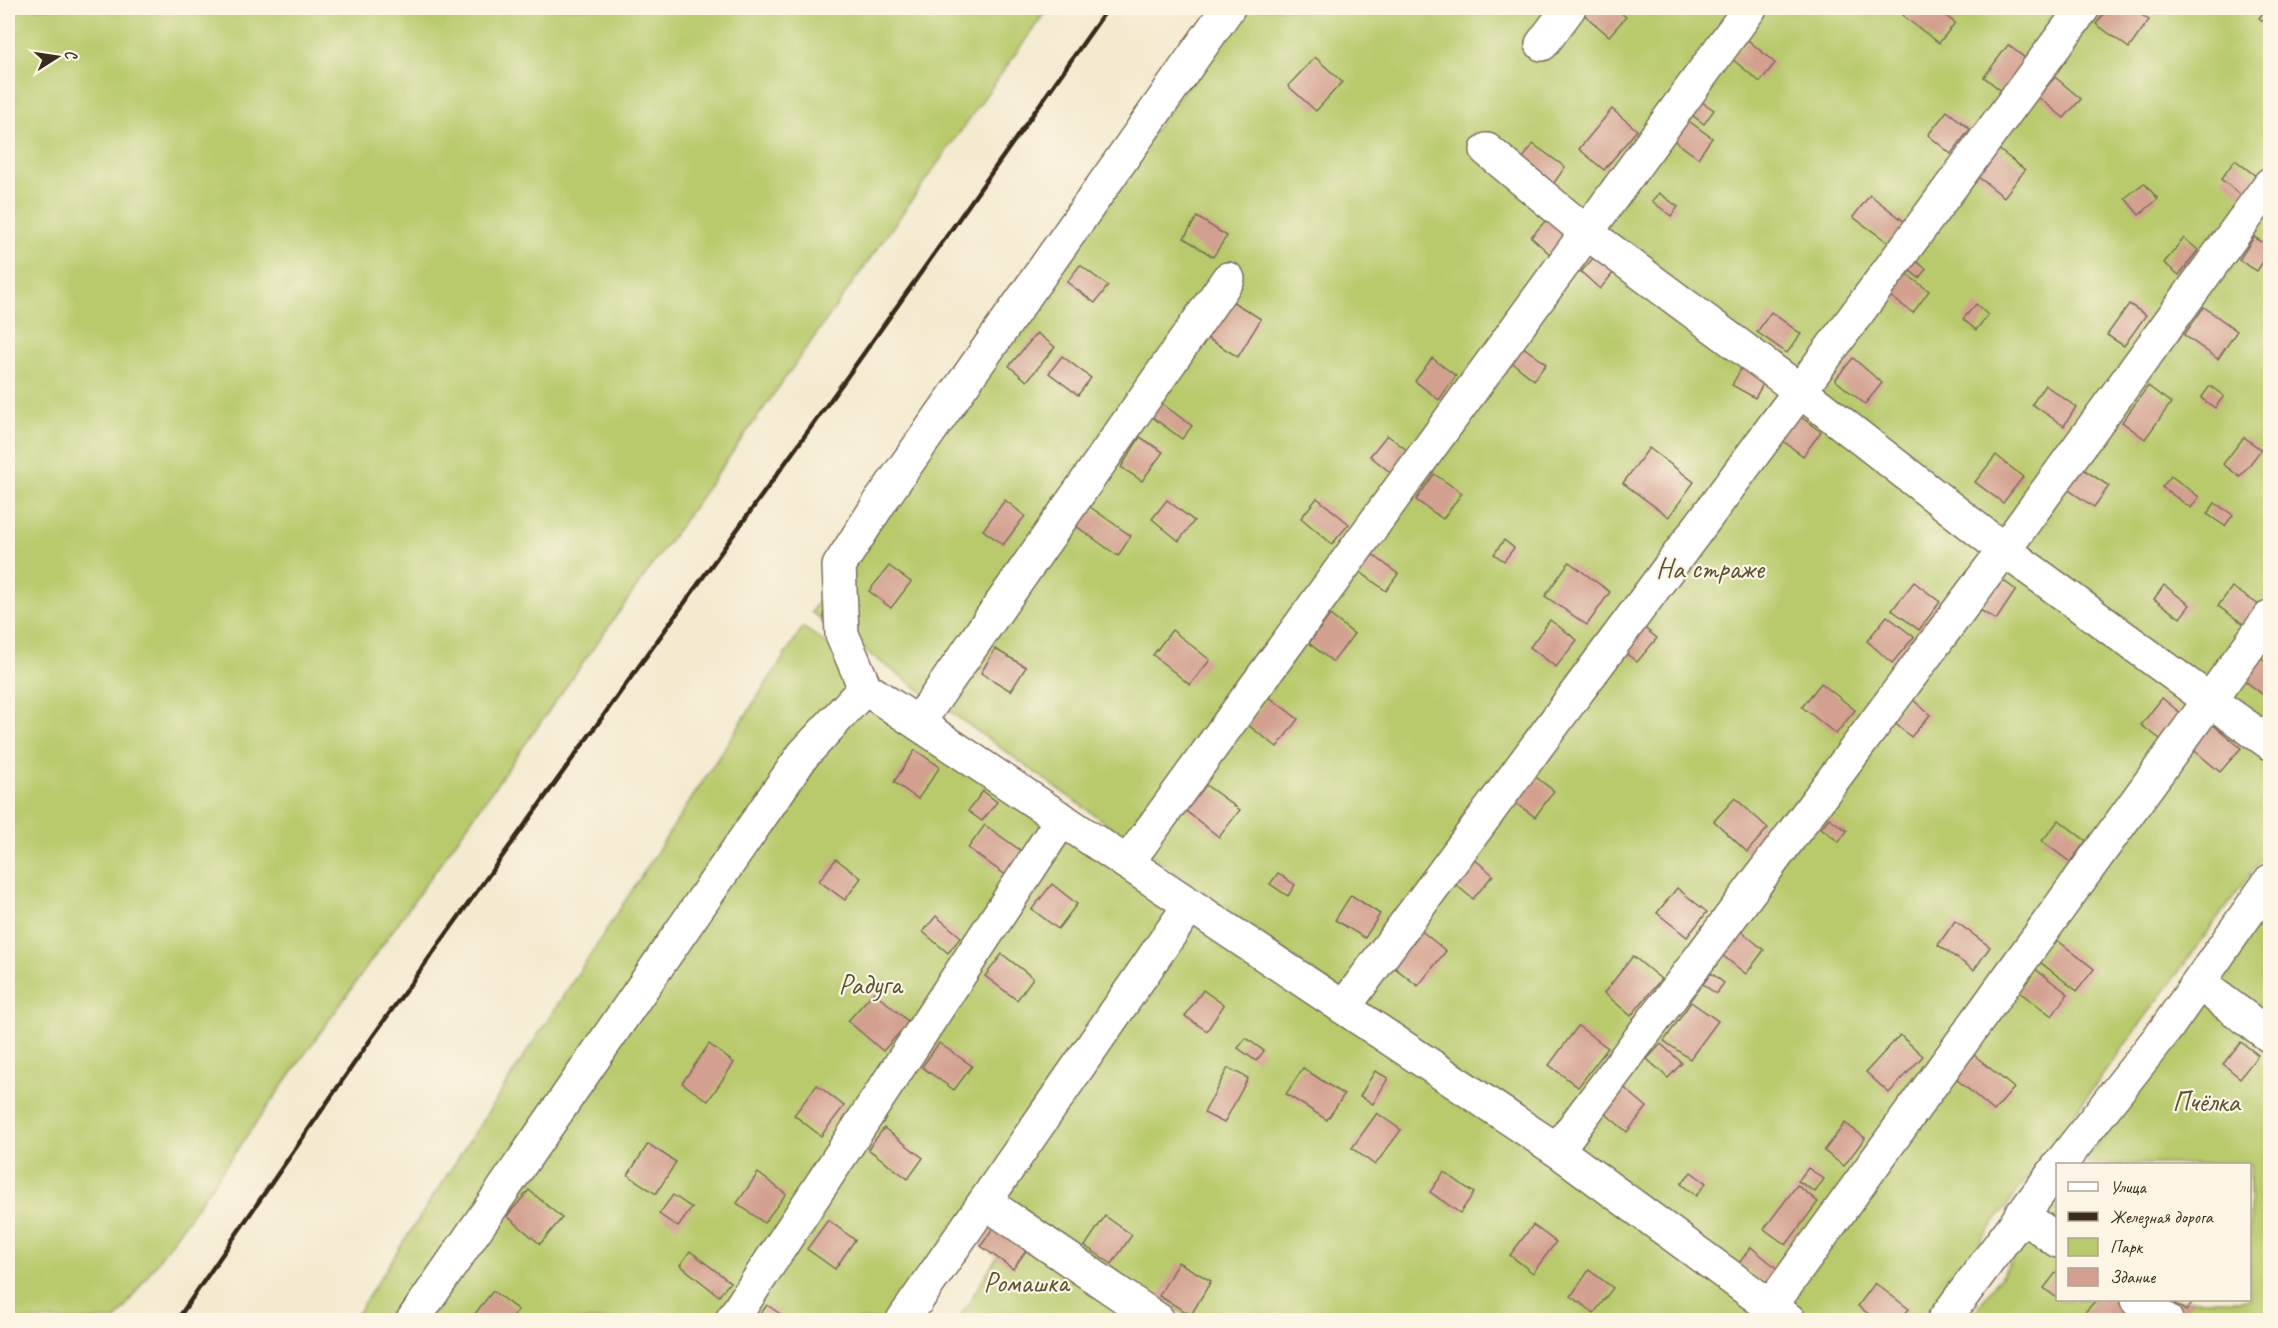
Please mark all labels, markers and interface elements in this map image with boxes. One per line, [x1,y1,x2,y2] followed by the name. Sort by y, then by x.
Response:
[27,27,87,87] north arrow
[60,48,82,62] text: С
[1656,551,1766,586] park label: На страже
[839,967,904,1002] park label: Радуга
[2172,1084,2242,1119] park label: Пчёлка
[2056,1163,2251,1301] legend
[2110,1176,2147,1198] text: Улица
[2110,1206,2214,1229] text: Железная дорога
[2110,1236,2144,1258] text: Парк
[984,1265,1071,1300] park label: Ромашка
[2110,1266,2156,1288] text: Здание

